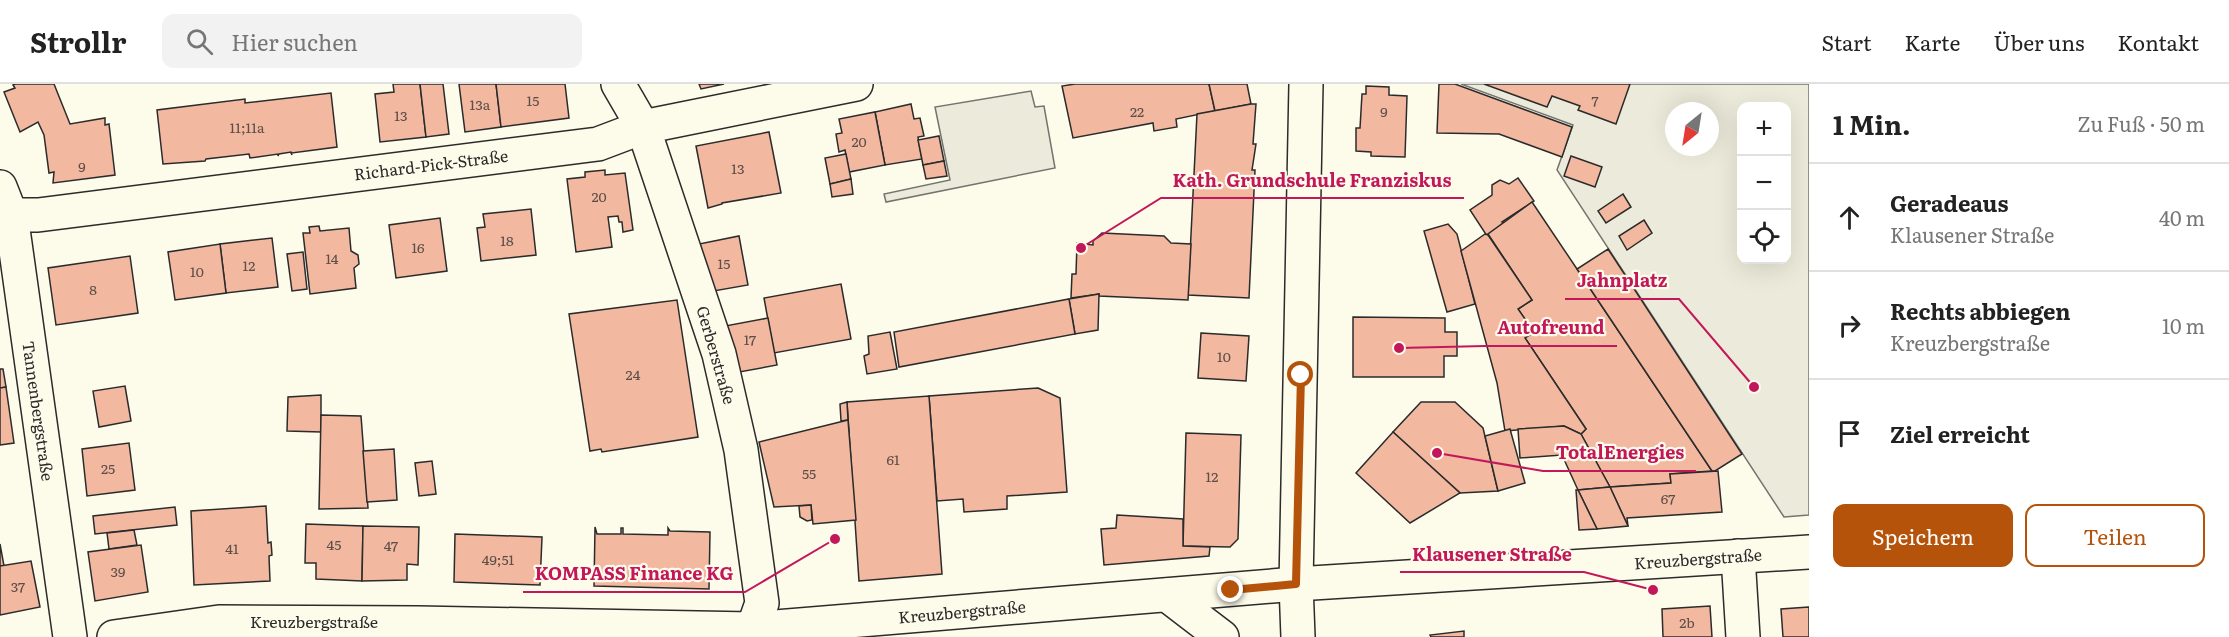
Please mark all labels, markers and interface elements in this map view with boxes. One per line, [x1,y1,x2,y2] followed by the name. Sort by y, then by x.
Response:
[162,14,582,68] search box
[30,20,126,62] text: Strollr
[183,25,216,58] icon: search
[231,25,358,58] text: Hier suchen
[1821,26,1872,57] text: Start
[1905,26,1960,57] text: Karte
[1993,26,2084,57] text: Über uns
[2117,26,2199,57] text: Kontakt
[527,90,539,110] house number: 15
[1591,90,1599,110] house number: 7
[470,94,491,114] house number: 13a
[1130,101,1144,121] house number: 22
[1380,101,1388,121] house number: 9
[1665,102,1719,156] north arrow
[1737,102,1791,264] map controls
[1737,102,1791,156] button: +
[1833,104,1911,143] text: 1 Min.
[394,105,408,125] house number: 13
[2077,108,2205,138] text: Zu Fuß · 50 m
[230,117,265,137] house number: 11;11a
[851,131,867,151] house number: 20
[352,143,509,185] street label: Richard-Pick-Straße
[78,156,86,176] house number: 9
[1737,156,1791,210] button: −
[731,158,745,178] house number: 13
[1161,162,1464,198] callout: Kath. Grundschule Franziskus
[1173,166,1451,193] text: Kath. Grundschule Franziskus
[591,186,607,206] house number: 20
[1890,186,2008,219] text: Geradeaus
[1833,201,1866,234] icon: ahead
[2159,202,2205,232] text: 40 m
[1737,210,1791,264] button: locate
[1890,219,2054,249] text: Klausener Straße
[500,230,514,250] house number: 18
[411,237,425,257] house number: 16
[326,248,339,268] house number: 14
[718,253,730,273] house number: 15
[243,255,255,275] house number: 12
[190,261,204,281] house number: 10
[1565,263,1679,299] callout: Jahnplatz
[1577,266,1668,293] text: Jahnplatz
[89,279,97,299] house number: 8
[1890,294,2070,327] text: Rechts abbiegen
[691,303,742,407] street label: Gerberstraße
[1833,309,1866,342] icon: right
[1485,310,1617,346] callout: Autofreund
[2162,310,2205,340] text: 10 m
[1497,313,1605,340] text: Autofreund
[1890,327,2050,357] text: Kreuzbergstraße
[744,329,756,349] house number: 17
[17,339,61,482] street label: Tannenbergstraße
[1217,346,1231,366] house number: 10
[1287,361,1313,387] route start
[626,364,641,384] house number: 24
[1833,417,1866,450] icon: arrive
[1890,417,2030,450] text: Ziel erreicht
[1543,435,1696,471] callout: TotalEnergies
[1556,438,1684,465] text: TotalEnergies
[886,449,900,469] house number: 61
[101,458,115,478] house number: 25
[802,463,816,483] house number: 55
[1206,466,1218,486] house number: 12
[1661,488,1675,508] house number: 67
[1833,504,2013,567] button: Speichern
[2025,504,2205,567] button: Teilen
[327,534,341,554] house number: 45
[384,535,398,555] house number: 47
[1400,536,1584,572] callout: Klausener Straße
[225,538,239,558] house number: 41
[1412,540,1572,567] text: Klausener Straße
[1633,542,1763,574] street label: Kreuzbergstraße
[482,549,515,569] house number: 49;51
[523,556,745,592] callout: KOMPASS Finance KG
[535,559,733,586] text: KOMPASS Finance KG
[111,561,125,581] house number: 39
[11,576,25,596] house number: 37
[1217,576,1243,602] route end
[897,593,1027,629] street label: Kreuzbergstraße
[250,609,378,633] street label: Kreuzbergstraße
[1679,612,1695,632] house number: 2b

